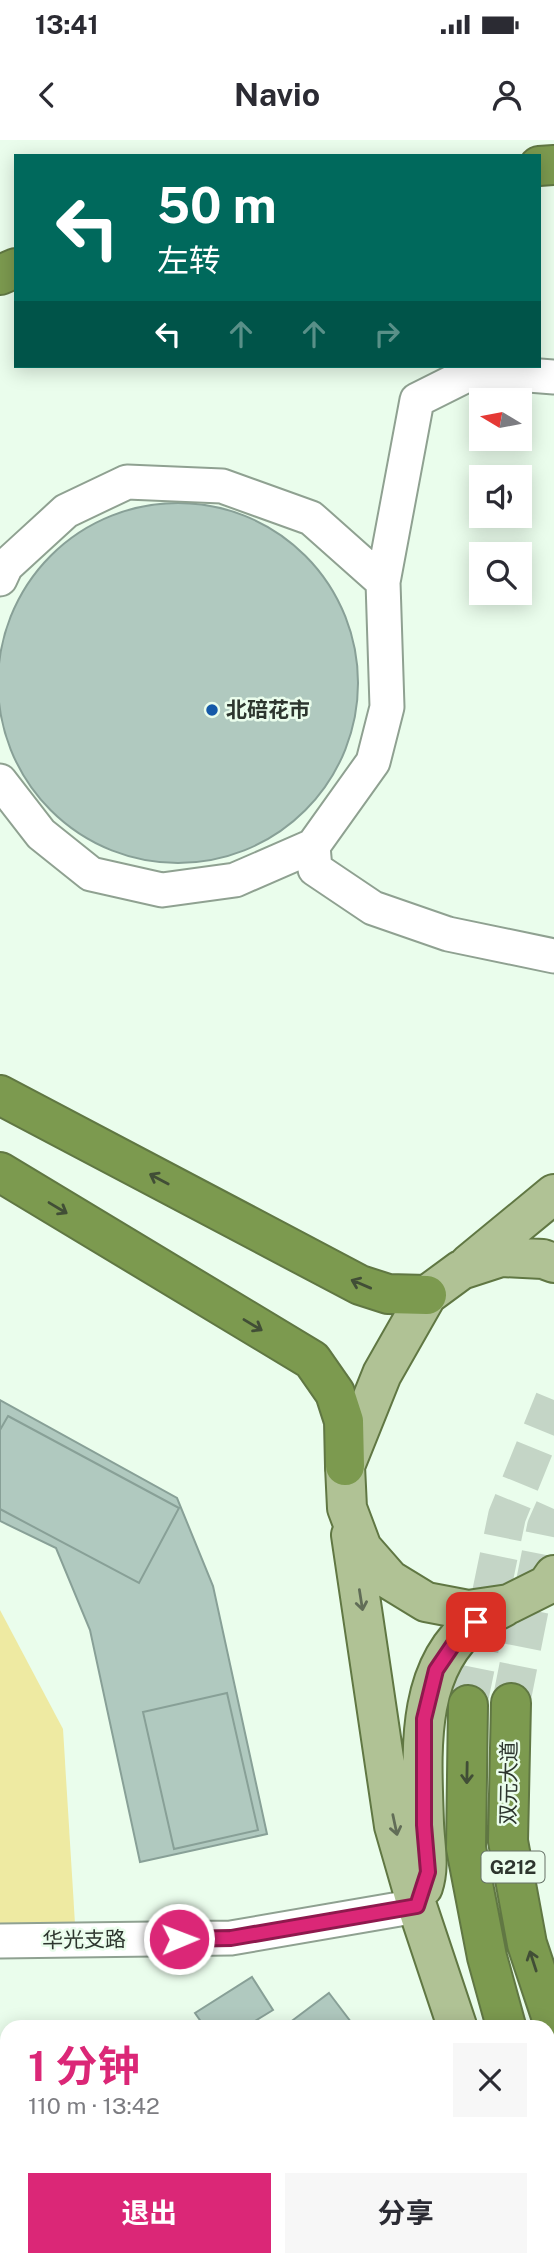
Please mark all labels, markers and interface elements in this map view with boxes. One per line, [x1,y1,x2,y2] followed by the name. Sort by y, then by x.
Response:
[35,9,99,40] text: 13:41
[28,76,66,114] icon: back
[234,76,320,113] text: Navio
[488,76,526,114] icon: person
[157,176,277,234] text: 50 m
[42,182,133,273] icon: left
[157,242,221,279] text: 左转
[149,315,187,353] icon: left
[222,315,260,353] icon: ahead
[295,315,333,353] icon: ahead
[368,315,406,353] icon: right
[469,388,532,452] north arrow
[469,388,532,605] map controls
[469,465,532,528] button: sound
[469,542,532,605] button: search
[226,697,310,722] place label: 北碚花市
[204,702,220,718] marker: 北碚花市
[149,1172,170,1185] one-way arrow
[48,1201,68,1215] one-way arrow
[351,1277,372,1290] one-way arrow
[243,1318,263,1332] one-way arrow
[355,1588,368,1611] one-way arrow
[446,1592,506,1652] pin
[457,1603,495,1641] icon: arrive
[495,1741,522,1825] street label: 双元大道
[460,1761,474,1784] one-way arrow
[389,1813,402,1836] one-way arrow
[482,1852,544,1882] road number: G212
[142,1902,216,1976] position arrow
[42,1926,126,1953] street label: 华光支路
[525,1950,538,1972] one-way arrow
[28,2041,139,2090] text: 1 分钟
[453,2043,527,2117] button: close
[28,2092,160,2119] text: 110 m · 13:42
[28,2173,271,2253] button: 退出
[285,2173,527,2253] button: 分享

